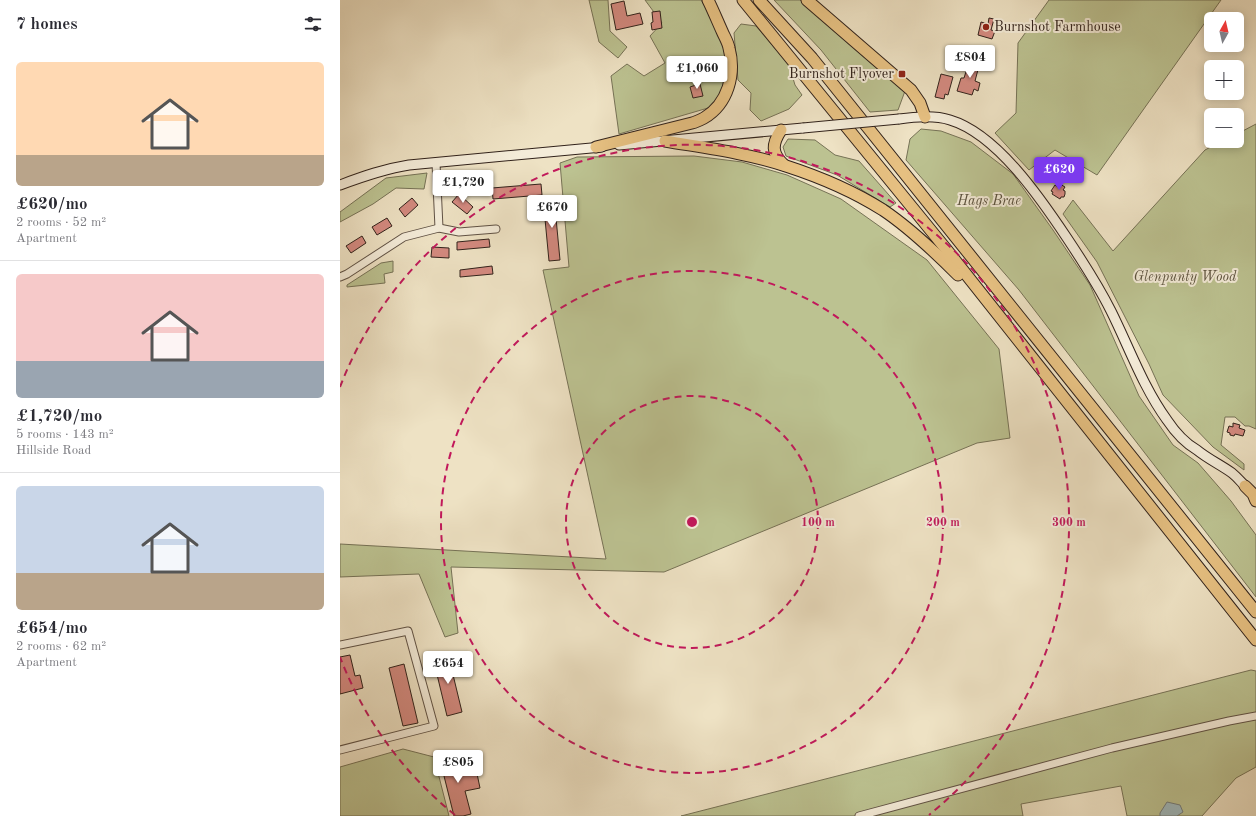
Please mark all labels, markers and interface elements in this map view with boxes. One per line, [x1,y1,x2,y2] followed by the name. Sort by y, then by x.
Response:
[1204,12,1244,52] north arrow
[1204,12,1244,148] map controls
[302,13,324,35] icon: filters
[16,16,78,33] text: 7 homes
[994,20,1121,34] place label: Burnshot Farmhouse
[981,22,991,32] marker: Burnshot Farmhouse
[946,45,994,79] pin: £804
[954,51,986,64] text: £804
[664,56,730,90] pin: £1,060
[1204,60,1244,100] button: +
[675,62,719,75] text: £1,060
[789,67,894,81] place label: Burnshot Flyover
[897,69,907,79] marker: Burnshot Flyover
[134,88,206,160] icon: home
[1204,108,1244,148] button: −
[1035,157,1083,191] pin: £620
[1043,163,1075,176] text: £620
[430,170,496,204] pin: £1,720
[441,176,485,189] text: £1,720
[956,194,1021,209] park label: Hags Brae
[528,195,576,229] pin: £670
[16,196,88,213] text: £620/mo
[536,201,568,214] text: £670
[16,216,106,229] text: 2 rooms · 52 m²
[16,232,77,245] text: Apartment
[1134,270,1237,285] park label: Glenpunty Wood
[134,300,206,372] icon: home
[16,408,102,425] text: £1,720/mo
[16,428,114,441] text: 5 rooms · 143 m²
[16,444,91,457] text: Hillside Road
[134,512,206,584] icon: home
[685,515,699,529] centre of rings
[801,517,835,529] text: 100 m
[926,517,960,529] text: 200 m
[1052,517,1086,529] text: 300 m
[16,620,88,637] text: £654/mo
[16,640,106,653] text: 2 rooms · 62 m²
[424,651,472,685] pin: £654
[16,656,77,669] text: Apartment
[432,657,464,670] text: £654
[434,750,482,784] pin: £805
[442,756,474,769] text: £805

